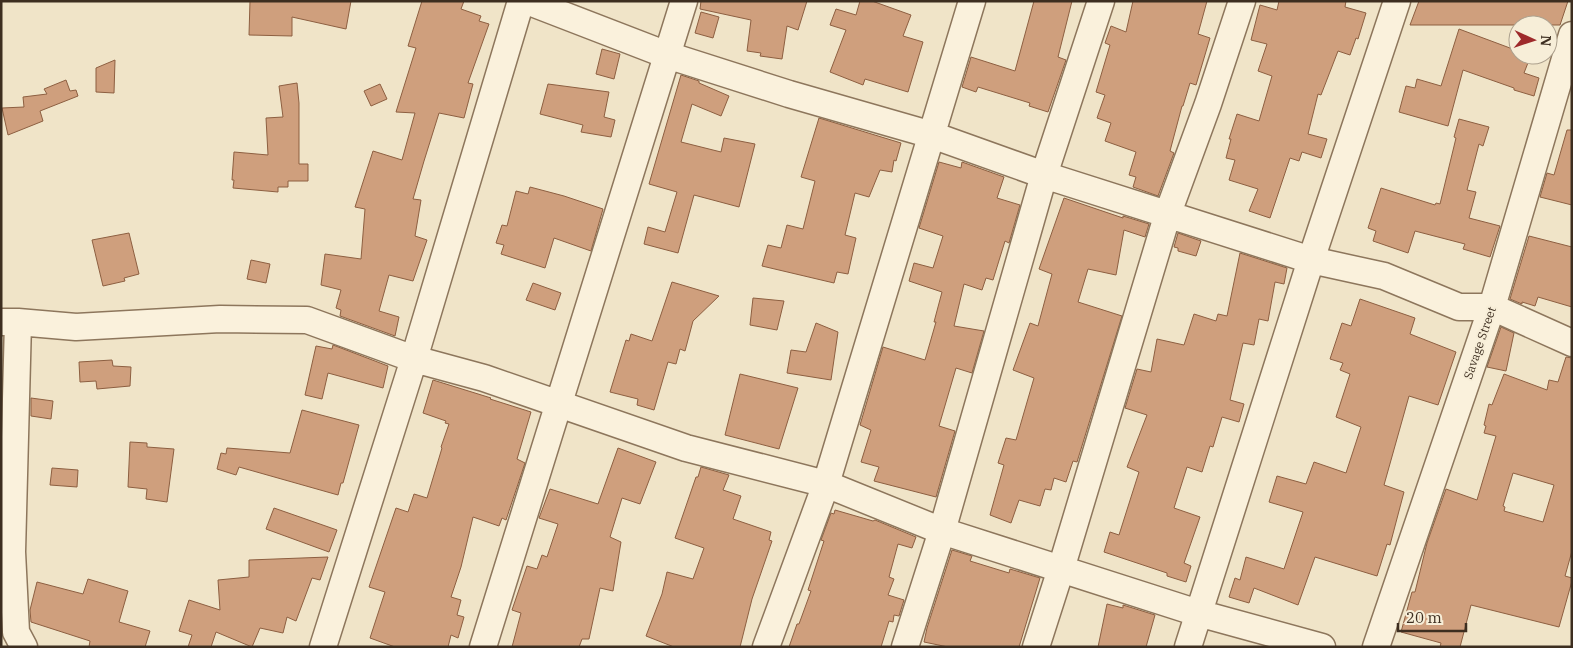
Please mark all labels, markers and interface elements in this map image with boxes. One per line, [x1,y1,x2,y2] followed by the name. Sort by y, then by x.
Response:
[1508,15,1558,65] north arrow
[1537,35,1555,47] text: N
[1460,305,1499,381] street label: Savage Street
[1398,600,1466,632] scale bar
[1406,608,1442,627] text: 20 m

